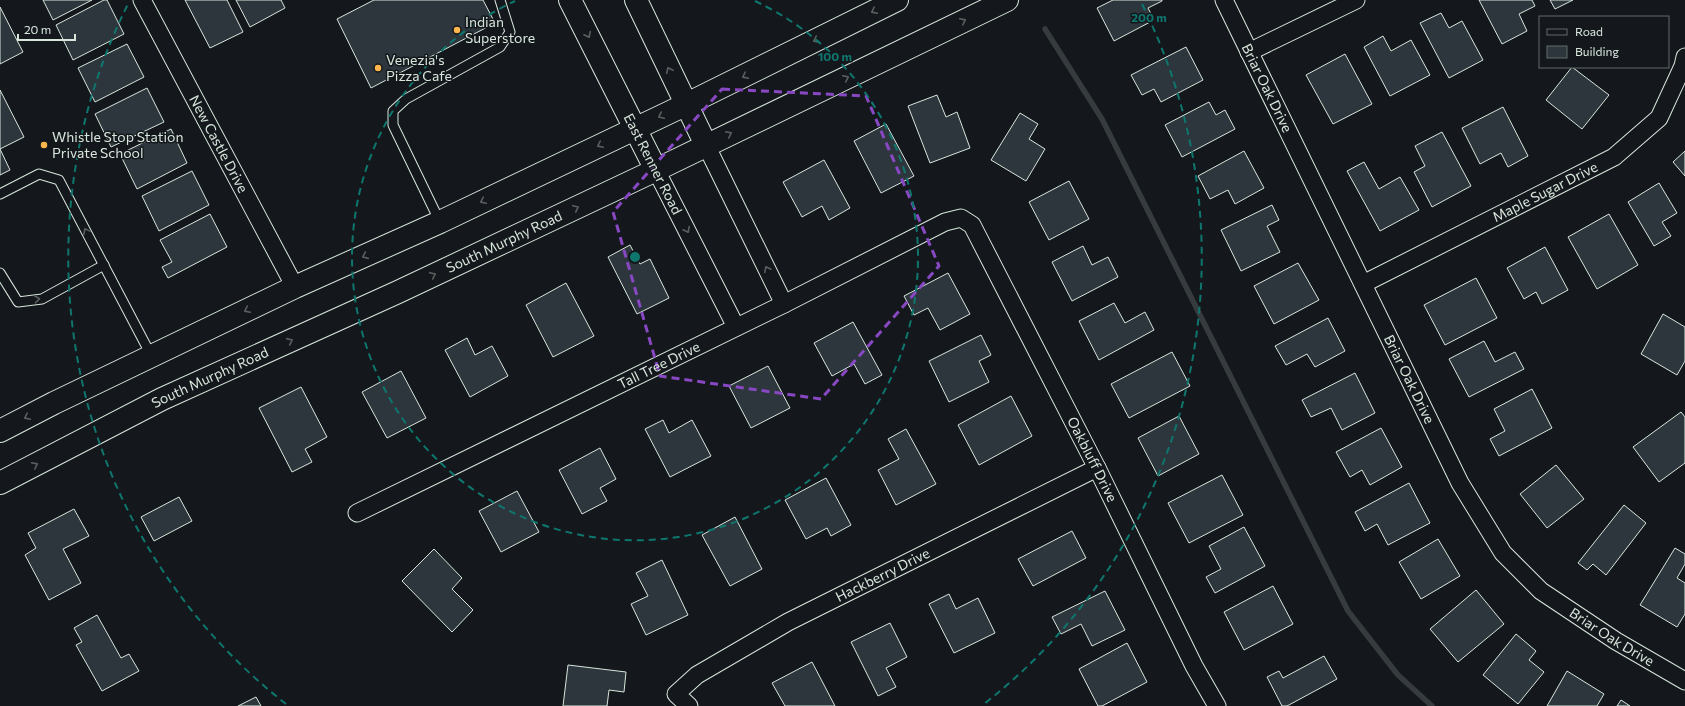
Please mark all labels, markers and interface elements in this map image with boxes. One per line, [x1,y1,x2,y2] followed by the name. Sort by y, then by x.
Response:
[871,6,878,14] one-way arrow
[1131,10,1167,24] text: 200 m
[465,13,535,46] place label: Indian Superstore
[18,16,75,42] scale bar
[1539,16,1669,68] legend
[959,18,966,26] one-way arrow
[24,22,51,36] text: 20 m
[1575,24,1603,38] text: Road
[452,25,462,35] marker: Indian Superstore
[583,31,591,38] one-way arrow
[813,35,820,43] one-way arrow
[1239,41,1296,135] street label: Briar Oak Drive
[1575,44,1619,58] text: Building
[818,49,852,63] text: 100 m
[386,51,452,84] place label: Venezia's Pizza Cafe
[373,63,383,73] marker: Venezia's Pizza Cafe
[666,67,674,74] one-way arrow
[741,71,749,78] one-way arrow
[842,75,849,83] one-way arrow
[186,92,252,195] street label: New Castle Drive
[621,110,686,217] street label: East Renner Road
[658,111,665,119] one-way arrow
[52,128,184,161] place label: Whistle Stop Station Private School
[725,131,732,139] one-way arrow
[39,140,49,150] marker: Whistle Stop Station Private School
[596,140,604,148] one-way arrow
[1489,158,1600,225] street label: Maple Sugar Drive
[479,196,487,204] one-way arrow
[572,205,579,213] one-way arrow
[443,207,565,276] street label: South Murphy Road
[682,225,689,233] one-way arrow
[83,228,90,235] one-way arrow
[628,250,642,264] centre of rings
[361,251,369,259] one-way arrow
[764,266,771,273] one-way arrow
[429,272,437,280] one-way arrow
[34,295,40,304] one-way arrow
[243,305,251,313] one-way arrow
[1381,332,1439,426] street label: Briar Oak Drive
[286,338,293,346] one-way arrow
[615,338,702,392] street label: Tall Tree Drive
[148,343,271,411] street label: South Murphy Road
[24,412,31,420] one-way arrow
[1064,414,1121,505] street label: Oakbluff Drive
[30,462,38,470] one-way arrow
[832,544,932,605] street label: Hackberry Drive
[1567,604,1658,669] street label: Briar Oak Drive

